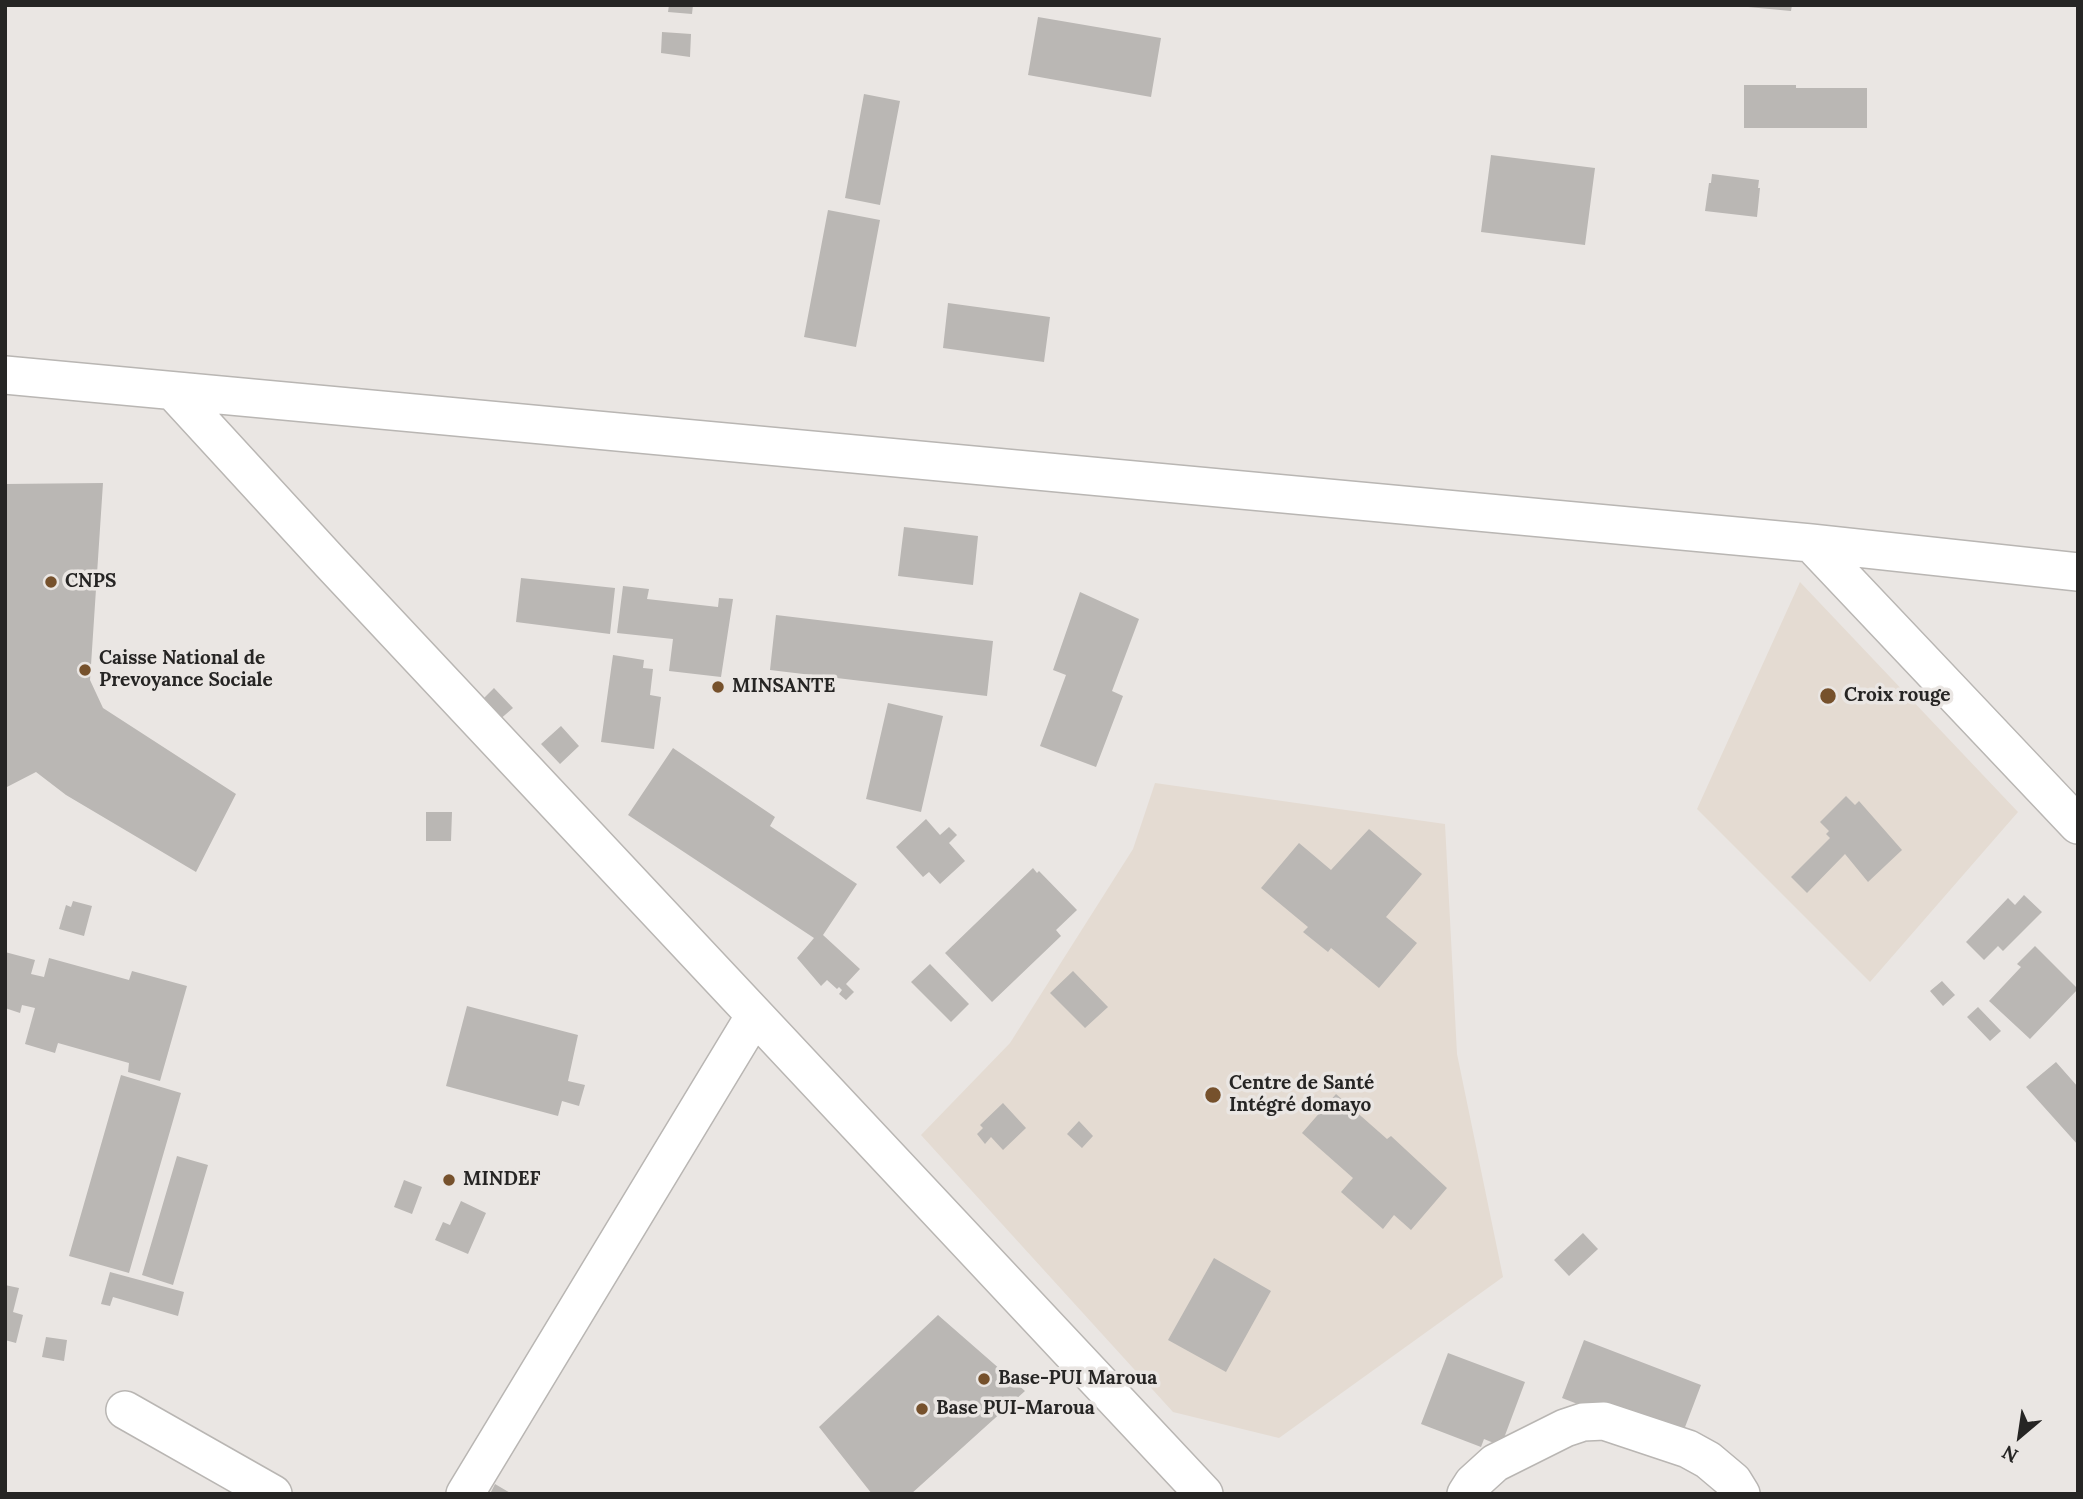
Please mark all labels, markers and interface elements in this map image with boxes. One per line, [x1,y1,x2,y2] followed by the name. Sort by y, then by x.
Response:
[65,571,116,593] place label: CNPS
[43,574,59,590] marker: CNPS
[99,648,273,692] place label: Caisse National de Prevoyance Sociale
[77,662,93,678] marker: Caisse National de Prevoyance Sociale
[732,676,835,698] place label: MINSANTE
[710,679,726,695] marker: MINSANTE
[1844,685,1951,707] place label: Croix rouge
[1818,686,1838,706] marker: Croix rouge
[1229,1073,1374,1117] place label: Centre de Santé Intégré domayo
[1203,1085,1223,1105] marker: Centre de Santé Intégré domayo
[463,1169,540,1191] place label: MINDEF
[441,1172,457,1188] marker: MINDEF
[998,1368,1157,1390] place label: Base-PUI Maroua
[976,1371,992,1387] marker: Base-PUI Maroua
[936,1398,1095,1420] place label: Base PUI-Maroua
[914,1401,930,1417] marker: Base PUI-Maroua
[1985,1401,2055,1471] north arrow
[1998,1440,2022,1468] text: N

